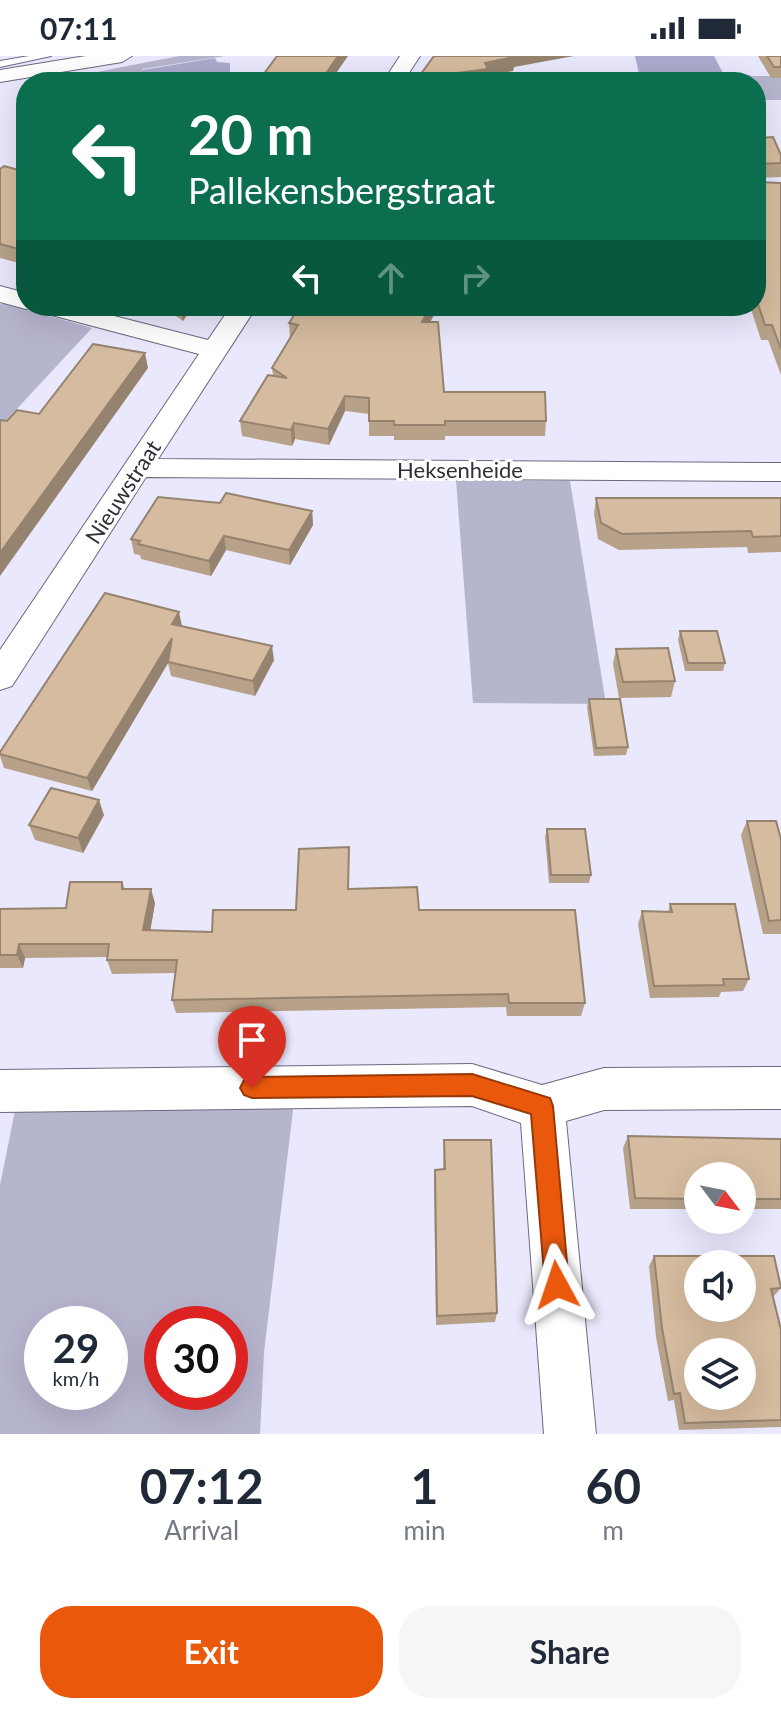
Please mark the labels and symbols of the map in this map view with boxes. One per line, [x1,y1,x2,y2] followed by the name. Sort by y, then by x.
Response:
[79,435,166,548] street label: Nieuwstraat
[397,456,523,483] street label: Heksenheide
[218,1006,286,1088] pin
[684,1162,756,1234] north arrow
[515,1243,599,1327] position arrow
[144,1306,248,1410] speed limit sign: 30

